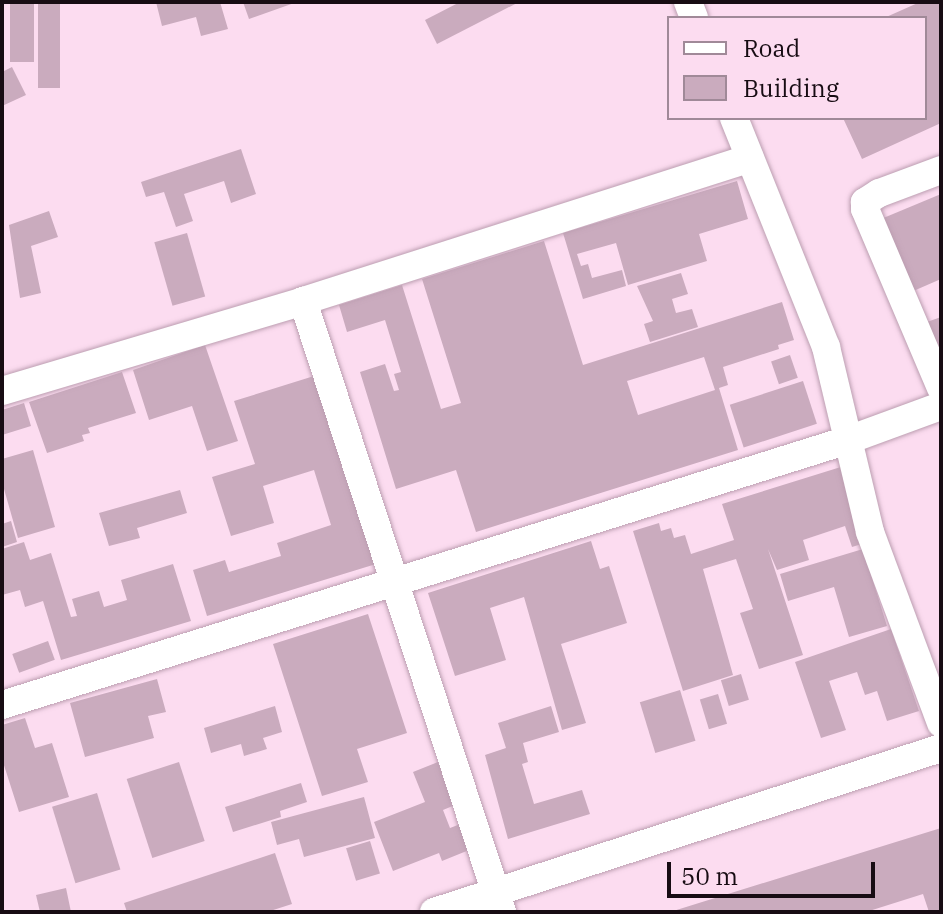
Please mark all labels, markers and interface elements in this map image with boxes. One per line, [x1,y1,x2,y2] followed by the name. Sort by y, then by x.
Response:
[667,16,927,120] legend
[743,32,800,64] text: Road
[743,72,839,104] text: Building
[671,846,879,896] scale bar
[681,860,738,892] text: 50 m

